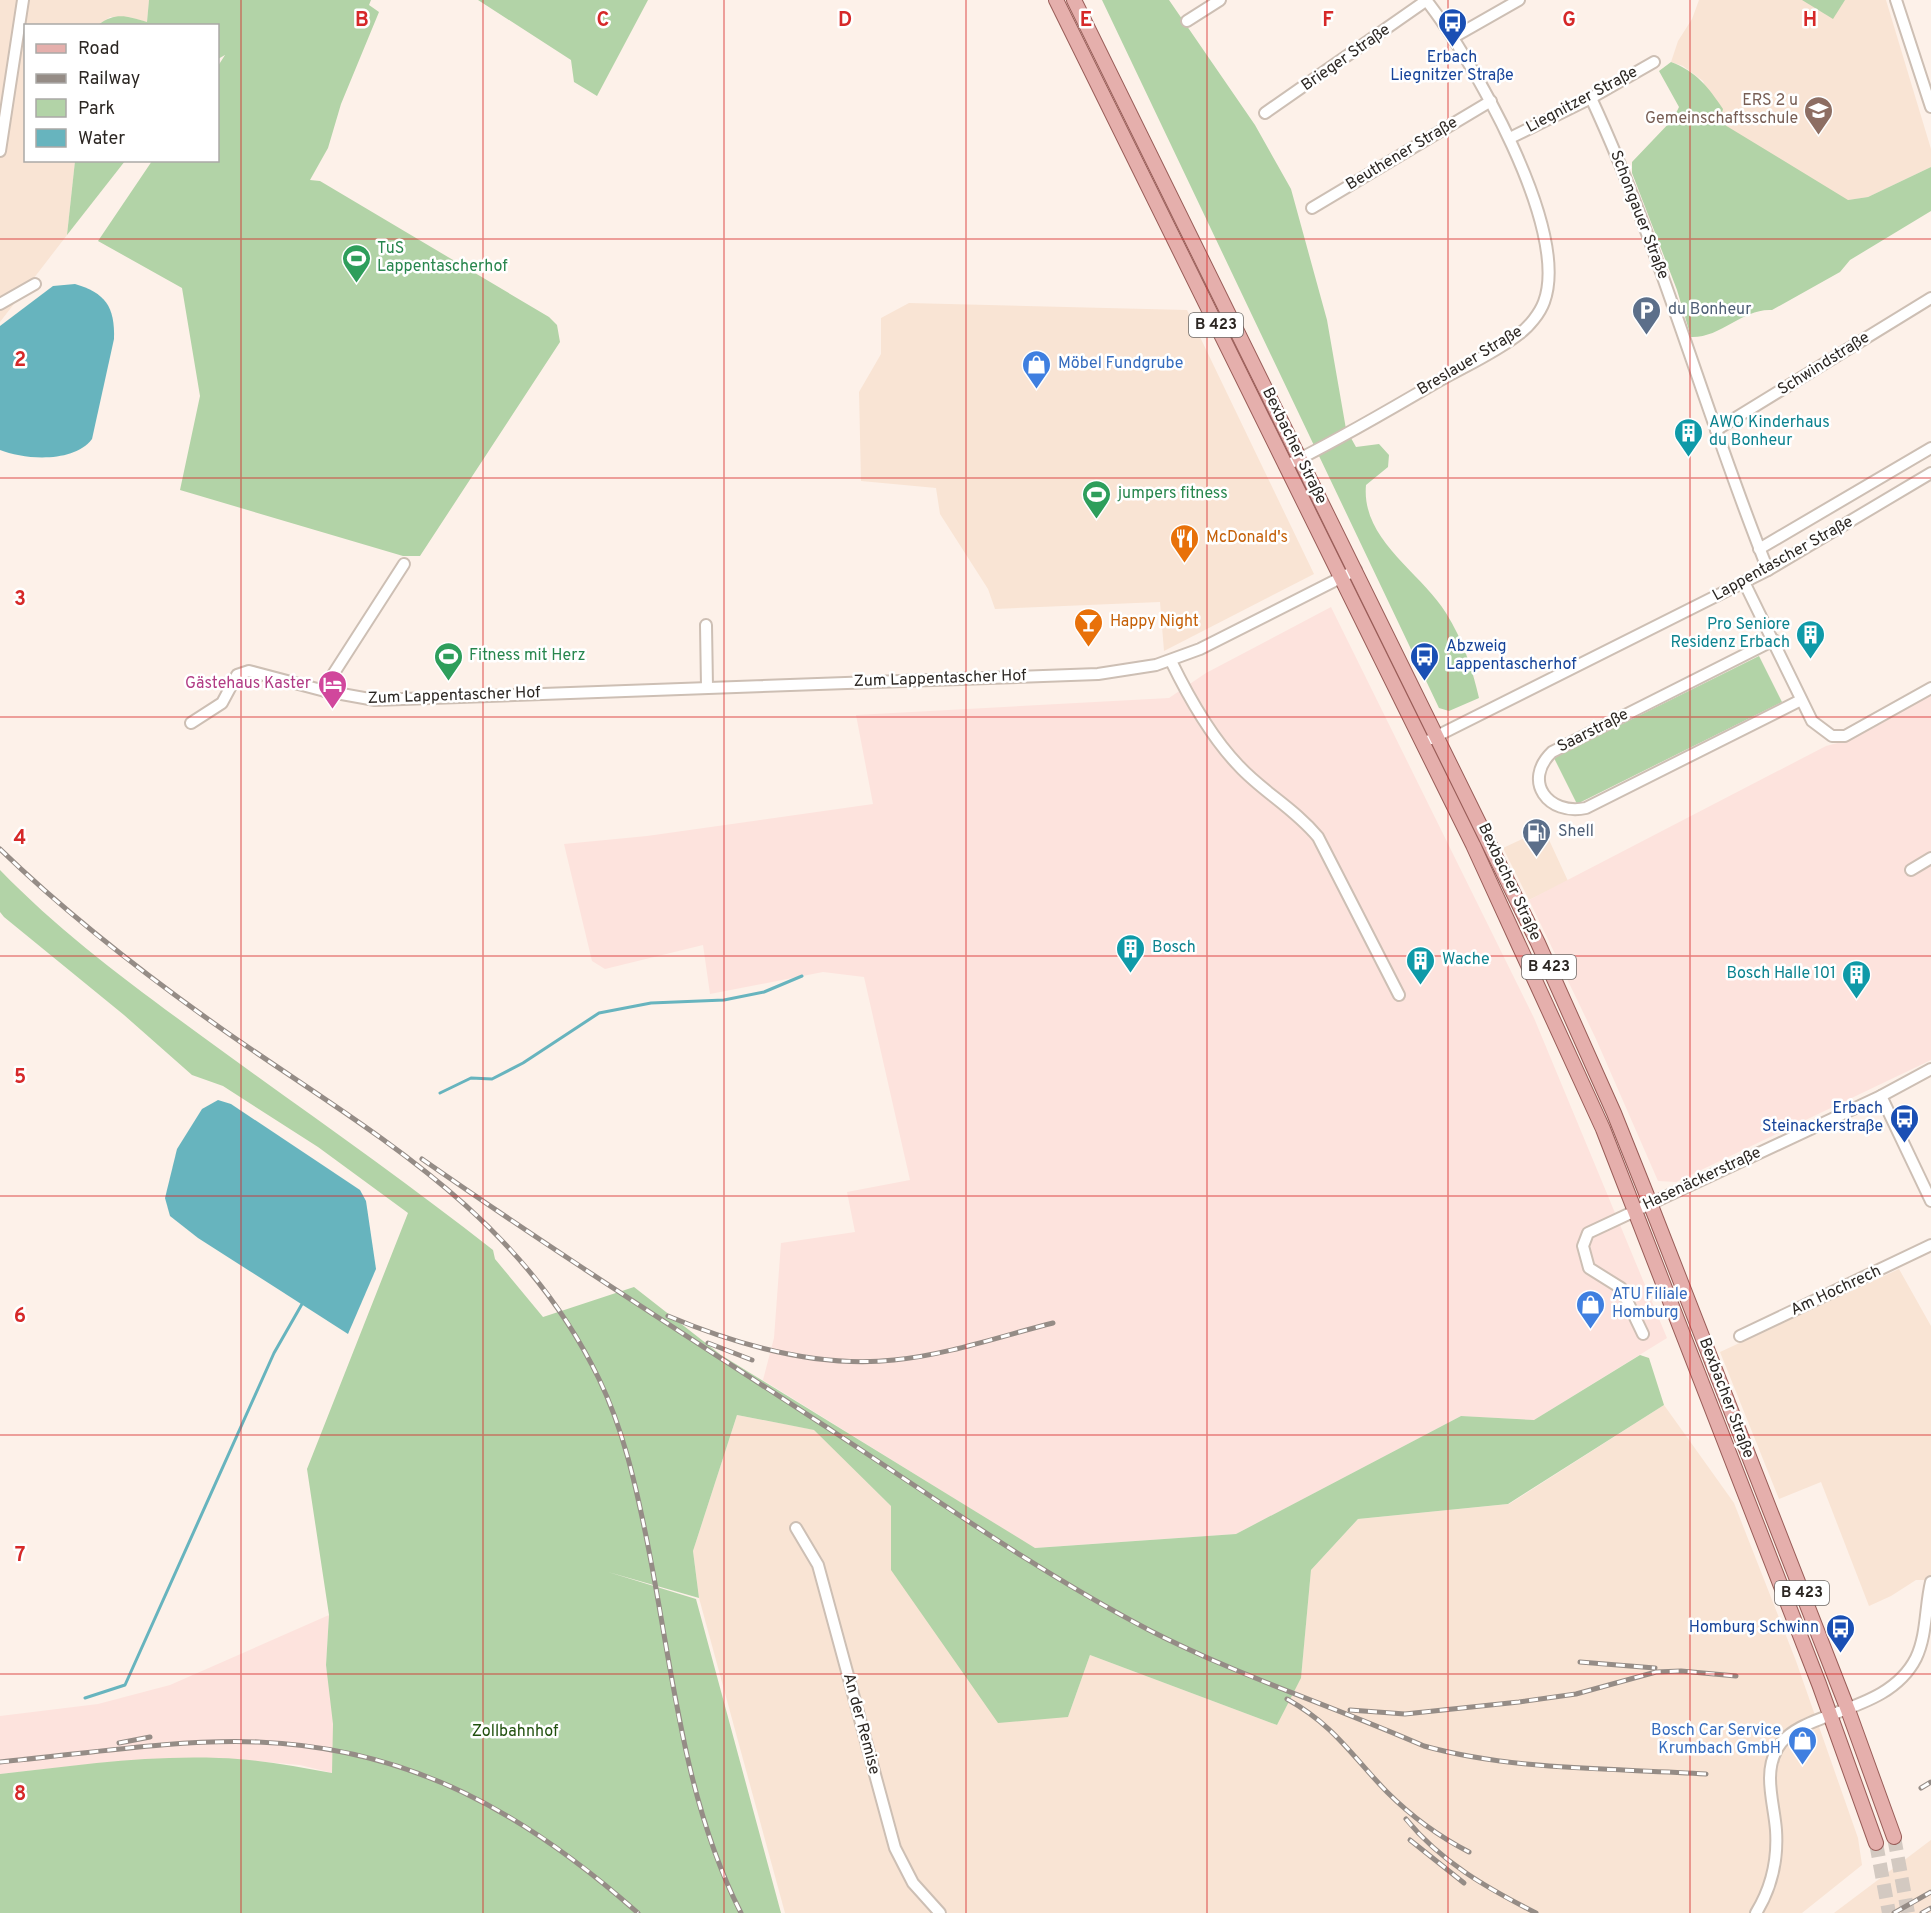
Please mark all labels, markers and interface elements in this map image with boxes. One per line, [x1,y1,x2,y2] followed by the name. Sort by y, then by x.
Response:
[1436,7,1468,49] bus stop icon: Erbach Liegnitzer Straße
[355,8,369,34] text: B
[597,8,609,34] text: C
[838,8,852,34] text: D
[1080,8,1092,34] text: E
[1322,8,1334,34] text: F
[1562,8,1576,34] text: G
[1803,8,1817,34] text: H
[1298,20,1394,96] street label: Brieger Straße
[24,24,219,162] legend
[78,38,120,61] text: Road
[1390,48,1514,86] place label: Erbach Liegnitzer Straße
[1523,62,1641,138] street label: Liegnitzer Straße
[78,68,140,91] text: Railway
[1645,91,1798,129] place label: ERS 2 u Gemeinschaftsschule
[1803,94,1835,136] school or university icon: ERS 2 u Gemeinschaftsschule
[78,98,115,121] text: Park
[1343,113,1461,195] street label: Beuthener Straße
[78,128,125,151] text: Water
[1605,148,1673,282] street label: Schongauer Straße
[377,239,508,277] place label: TuS Lappentascherhof
[340,242,372,284] sports icon: TuS Lappentascherhof
[1631,294,1663,336] parking icon: du Bonheur
[1668,300,1751,320] place label: du Bonheur
[1189,313,1243,337] road number: B 423
[1414,322,1526,400] street label: Breslauer Straße
[1774,328,1874,400] street label: Schwindstraße
[14,348,26,374] text: 2
[1021,348,1053,390] shop icon: Möbel Fundgrube
[1058,354,1183,374] place label: Möbel Fundgrube
[1257,384,1331,508] street label: Bexbacher Straße
[1709,413,1830,451] place label: AWO Kinderhaus du Bonheur
[1672,416,1704,458] building icon: AWO Kinderhaus du Bonheur
[1081,478,1113,520] sports icon: jumpers fitness
[1117,484,1228,504] place label: jumpers fitness
[1709,512,1857,606] street label: Lappentascher Straße
[1169,522,1201,564] restaurant icon: McDonald's
[1206,528,1288,548] place label: McDonald's
[14,587,26,613] text: 3
[1073,606,1105,648] bar icon: Happy Night
[1110,612,1199,632] place label: Happy Night
[1671,615,1790,653] place label: Pro Seniore Residenz Erbach
[1795,618,1827,660] building icon: Pro Seniore Residenz Erbach
[1446,637,1577,675] place label: Abzweig Lappentascherhof
[432,640,464,682] sports icon: Fitness mit Herz
[1409,640,1441,682] bus stop icon: Abzweig Lappentascherhof
[469,646,586,666] place label: Fitness mit Herz
[853,666,1028,692] street label: Zum Lappentascher Hof
[316,668,348,710] hotel icon: Gästehaus Kaster
[185,674,311,694] place label: Gästehaus Kaster
[367,683,542,709] street label: Zum Lappentascher Hof
[1554,705,1632,757] street label: Saarstraße
[1521,816,1553,858] fuel station icon: Shell
[1473,820,1545,944] street label: Bexbacher Straße
[1558,822,1594,842] place label: Shell
[14,826,26,852] text: 4
[1115,932,1147,974] building icon: Bosch
[1152,938,1196,958] place label: Bosch
[1405,944,1437,986] building icon: Wache
[1442,950,1490,970] place label: Wache
[1522,955,1576,979] road number: B 423
[1841,958,1873,1000] building icon: Bosch Halle 101
[1726,964,1836,984] place label: Bosch Halle 101
[14,1065,26,1091] text: 5
[1762,1099,1883,1137] place label: Erbach Steinackerstraße
[1888,1102,1920,1144] bus stop icon: Erbach Steinackerstraße
[1640,1143,1764,1215] street label: Hasenäckerstraße
[1788,1261,1884,1321] street label: Am Hochrech
[1612,1285,1688,1323] place label: ATU Filiale Homburg
[1575,1288,1607,1330] shop icon: ATU Filiale Homburg
[14,1304,26,1330] text: 6
[1694,1335,1758,1461] street label: Bexbacher Straße
[15,1543,25,1569] text: 7
[1775,1581,1829,1605] road number: B 423
[1824,1612,1856,1654] bus stop icon: Homburg Schwinn
[1689,1618,1819,1638] place label: Homburg Schwinn
[838,1671,884,1777] street label: An der Remise
[1651,1721,1781,1759] place label: Bosch Car Service Krumbach GmbH
[472,1722,559,1742] park label: Zollbahnhof
[1786,1724,1818,1766] shop icon: Bosch Car Service Krumbach GmbH
[14,1782,26,1808] text: 8

